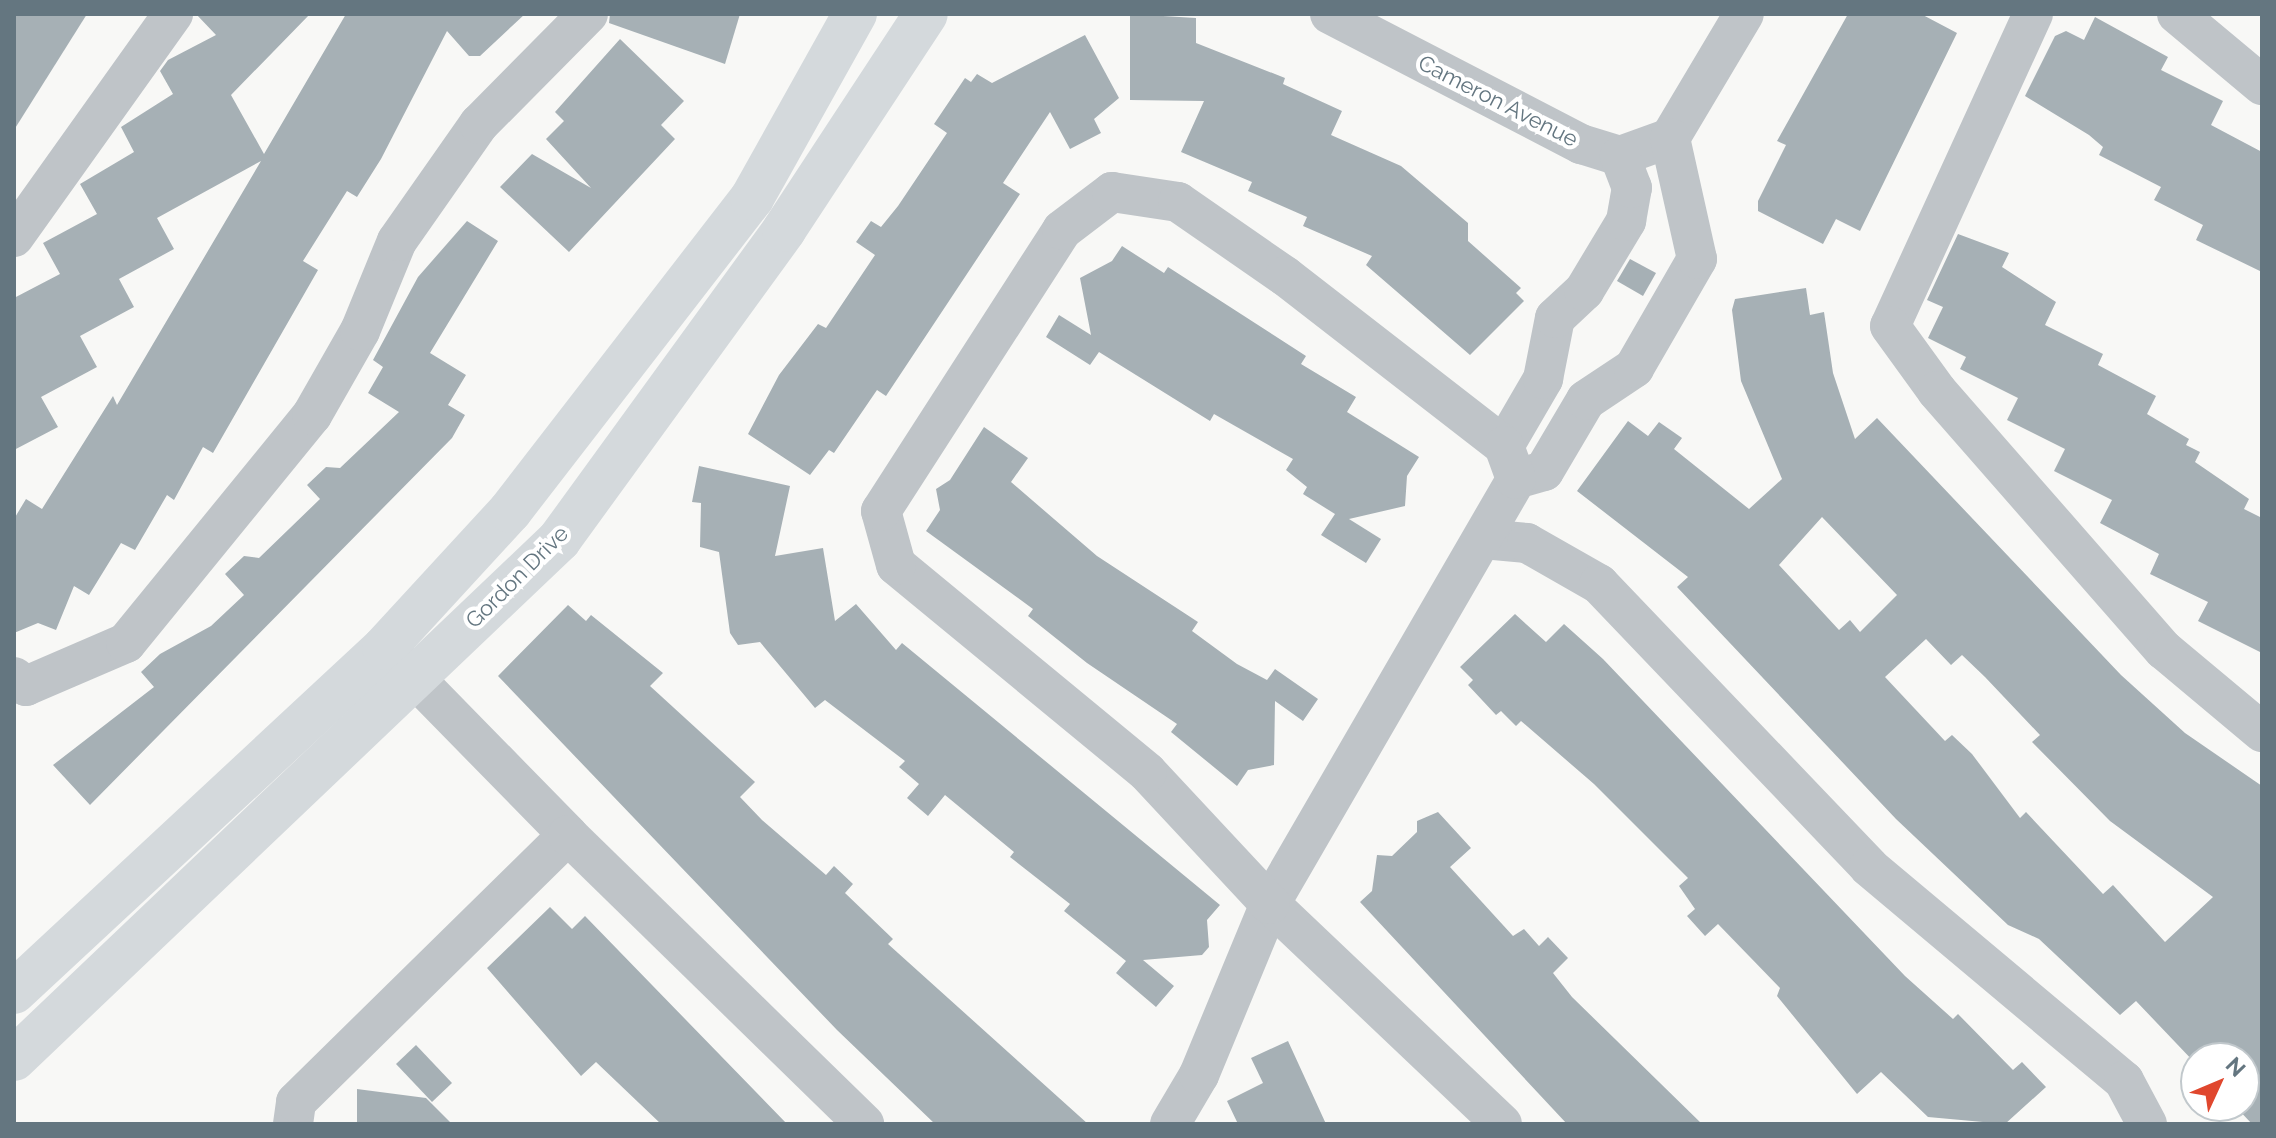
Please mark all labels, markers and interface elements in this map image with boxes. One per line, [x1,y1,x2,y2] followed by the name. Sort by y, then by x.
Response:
[1413,49,1583,153] street label: Cameron Avenue
[460,520,574,634] street label: Gordon Drive
[2180,1042,2260,1122] north arrow
[2221,1052,2251,1082] text: N

